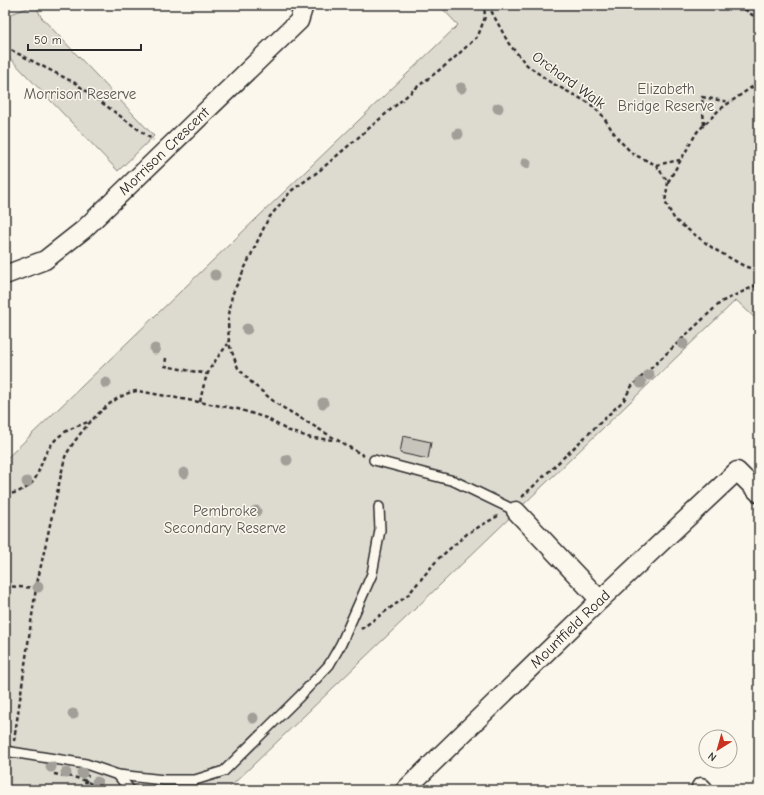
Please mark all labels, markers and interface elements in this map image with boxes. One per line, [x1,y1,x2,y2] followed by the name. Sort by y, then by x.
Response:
[28,26,141,52] scale bar
[34,33,62,47] text: 50 m
[529,47,610,113] street label: Orchard Walk
[618,80,715,115] park label: Elizabeth Bridge Reserve
[24,85,137,103] park label: Morrison Reserve
[115,103,214,199] street label: Morrison Crescent
[164,502,287,537] park label: Pembroke Secondary Reserve
[526,586,614,672] street label: Mountfield Road
[698,729,738,769] north arrow
[706,749,719,764] text: N

